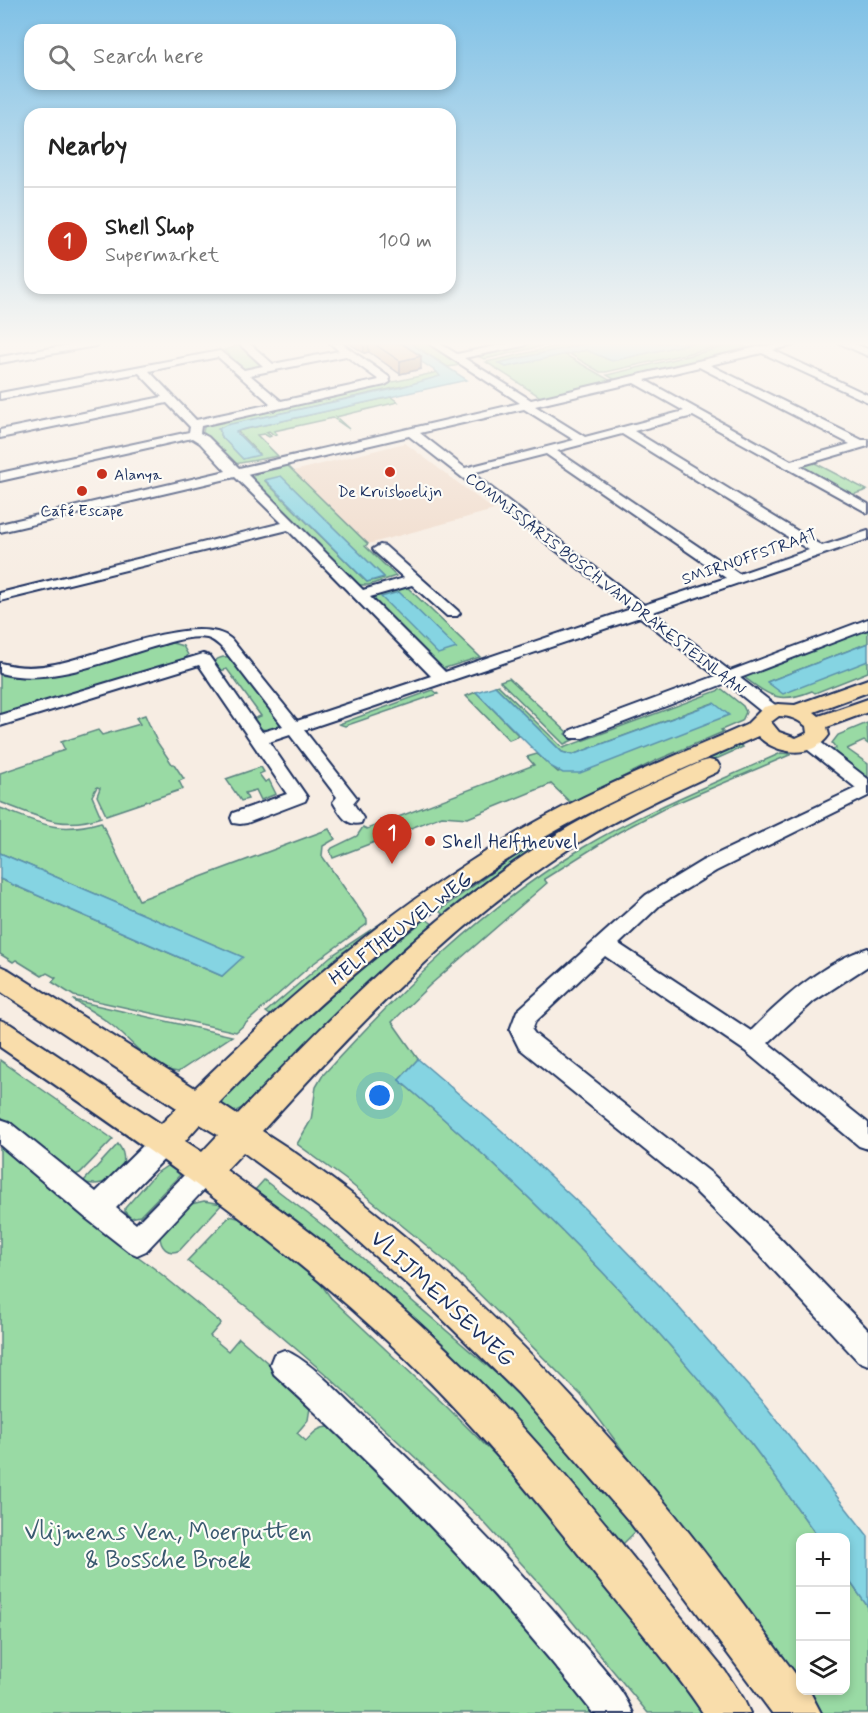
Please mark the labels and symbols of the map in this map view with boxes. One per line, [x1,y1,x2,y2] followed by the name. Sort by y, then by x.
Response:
[114,465,162,486] place label: Alanya
[383,465,397,479] marker: De Kruisboelijn
[95,467,109,481] marker: Alanya
[460,468,750,701] street label: COMMISSARIS BOSCH VAN DRAKESTEINLAAN
[338,482,442,503] place label: De Kruisboelijn
[75,484,89,498] marker: Café Escape
[40,501,124,522] place label: Café Escape
[679,524,820,590] street label: SMIRNOFFSTRAAT
[372,814,412,864] pin: 1
[442,829,578,856] place label: Shell Helftheuvel
[423,834,437,848] marker: Shell Helftheuvel
[324,866,478,992] street label: HELFTHEUVELWEG
[365,1081,394,1110] your location
[363,1224,521,1374] street label: VLIJMENSEWEG
[24,1517,312,1576] park label: Vlijmens Ven, Moerputten & Bossche Broek

